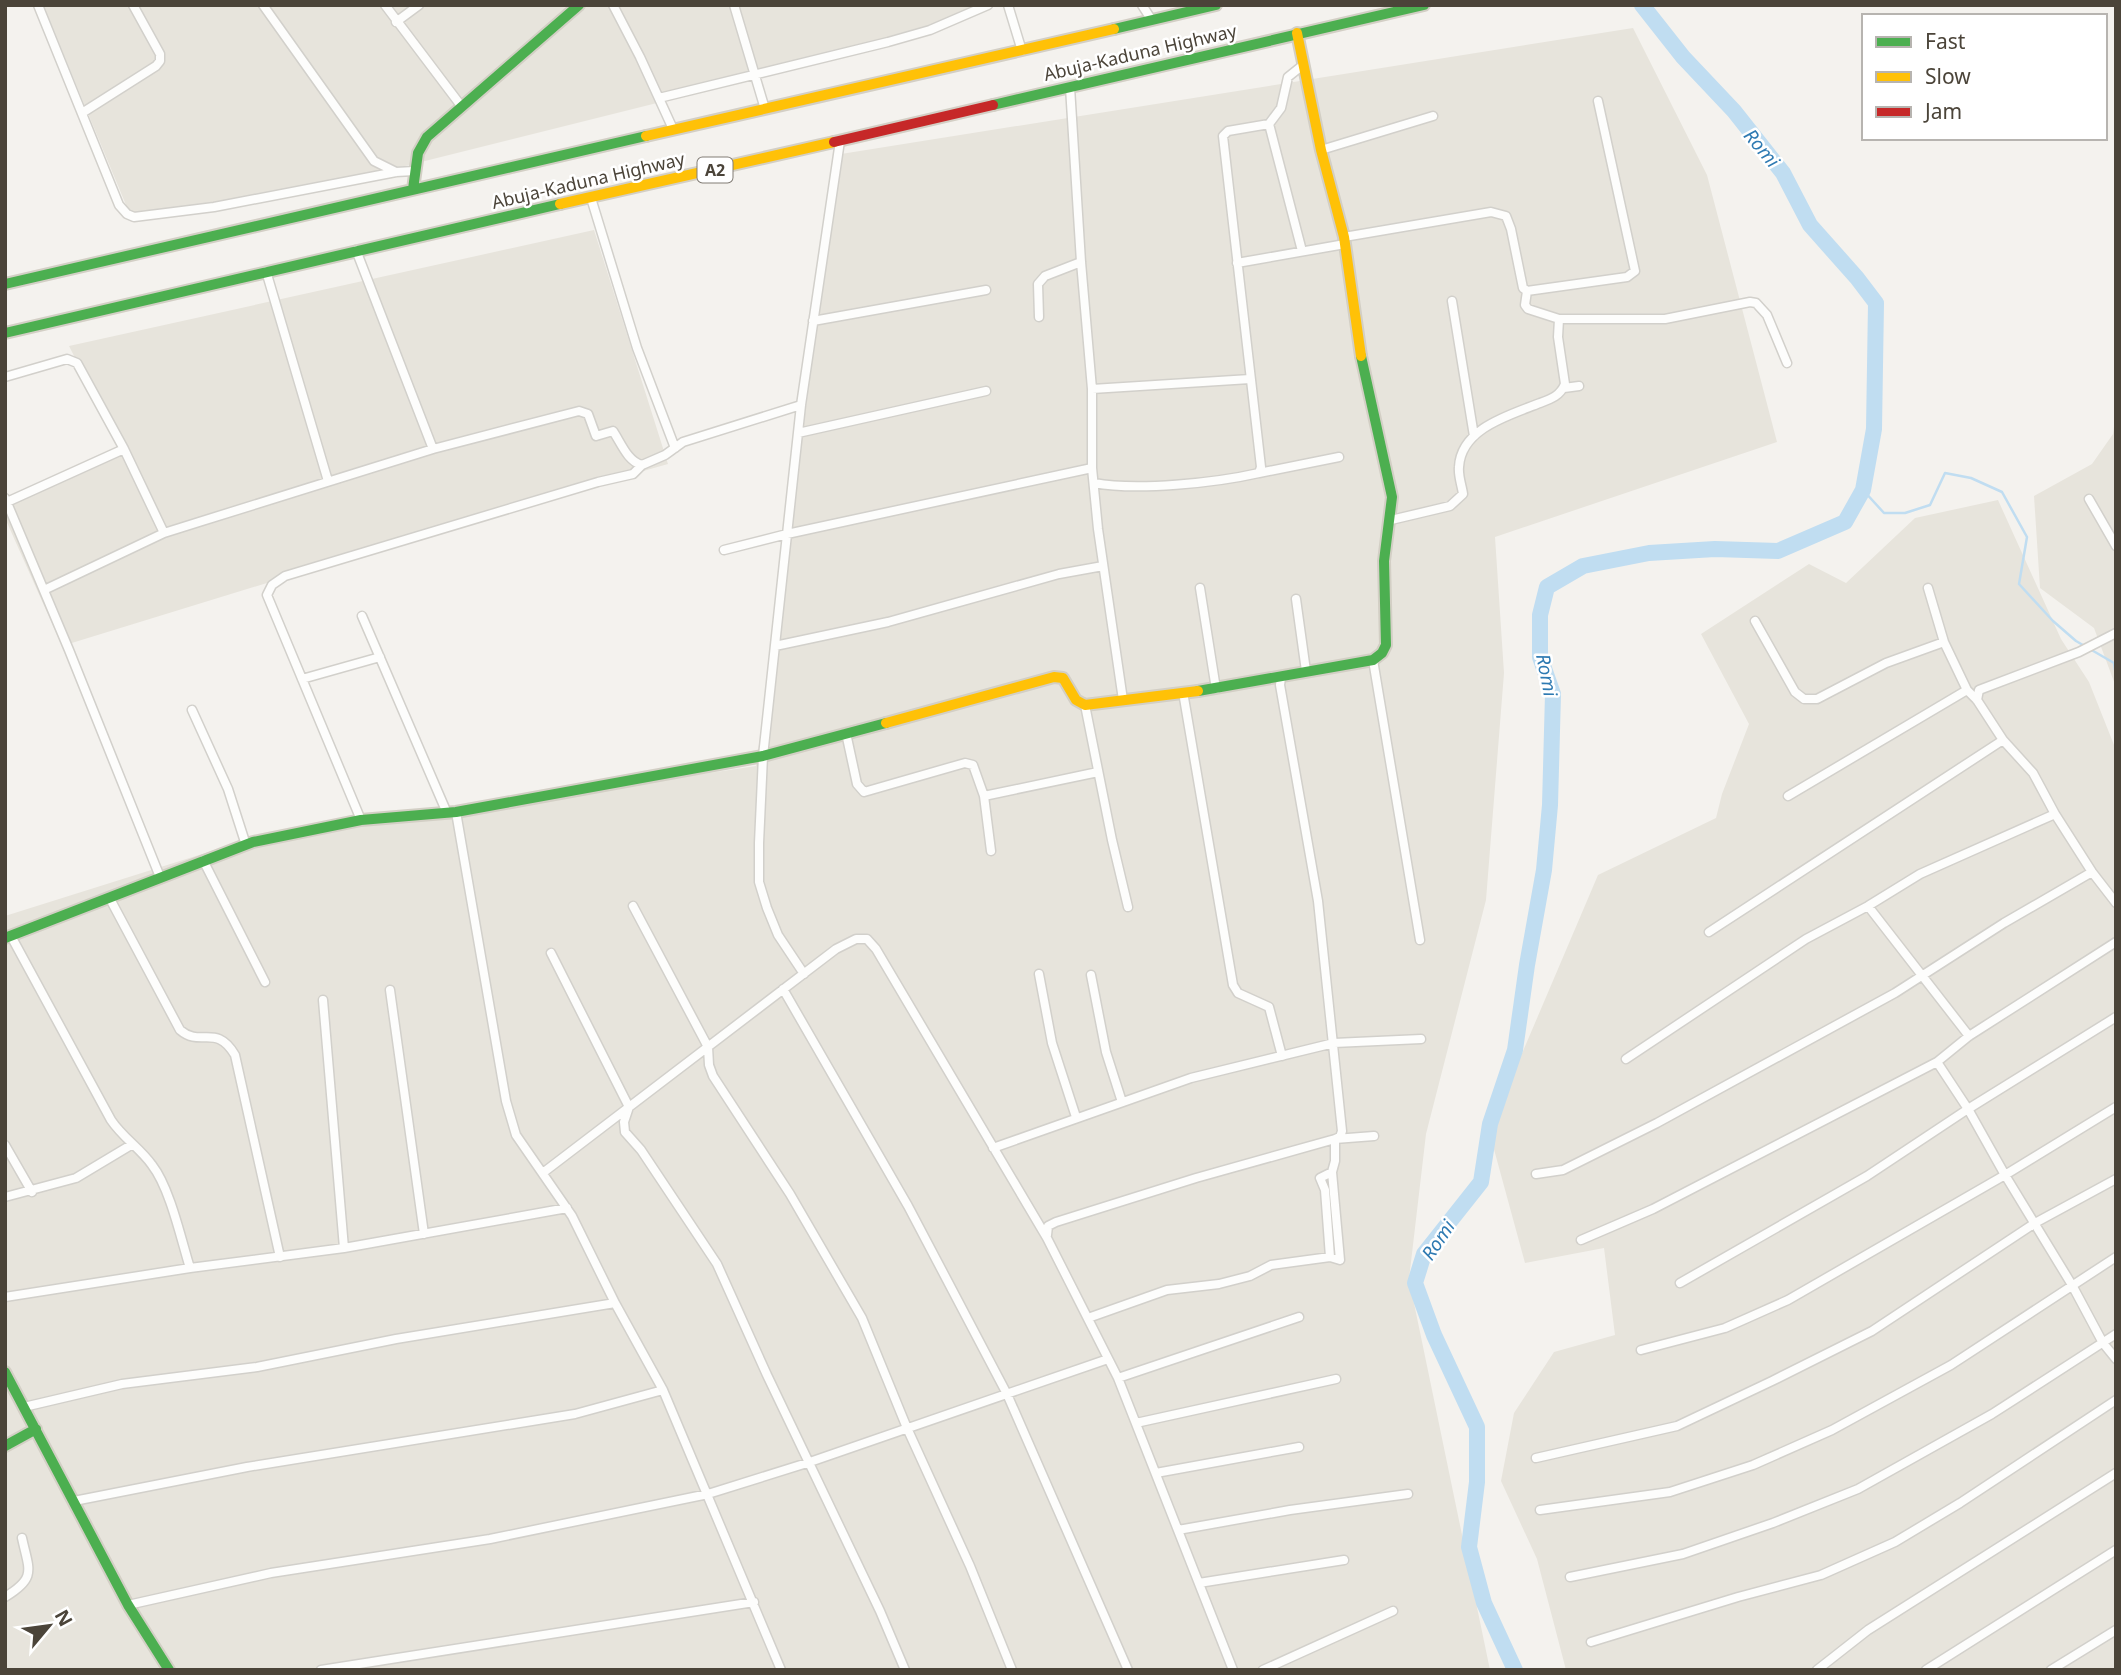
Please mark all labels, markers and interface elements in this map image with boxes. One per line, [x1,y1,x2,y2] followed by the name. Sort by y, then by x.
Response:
[1862,14,2107,140] legend
[1041,18,1240,86] street label: Abuja-Kaduna Highway
[1925,27,1966,55] text: Fast
[1925,62,1971,90] text: Slow
[1923,97,1962,125] text: Jam
[1738,123,1787,174] water label: Romi
[489,146,688,214] street label: Abuja-Kaduna Highway
[698,158,732,182] road number: A2
[1530,651,1564,700] water label: Romi
[1415,1214,1461,1265] water label: Romi
[14,1591,84,1661] north arrow
[49,1605,79,1631] text: N

